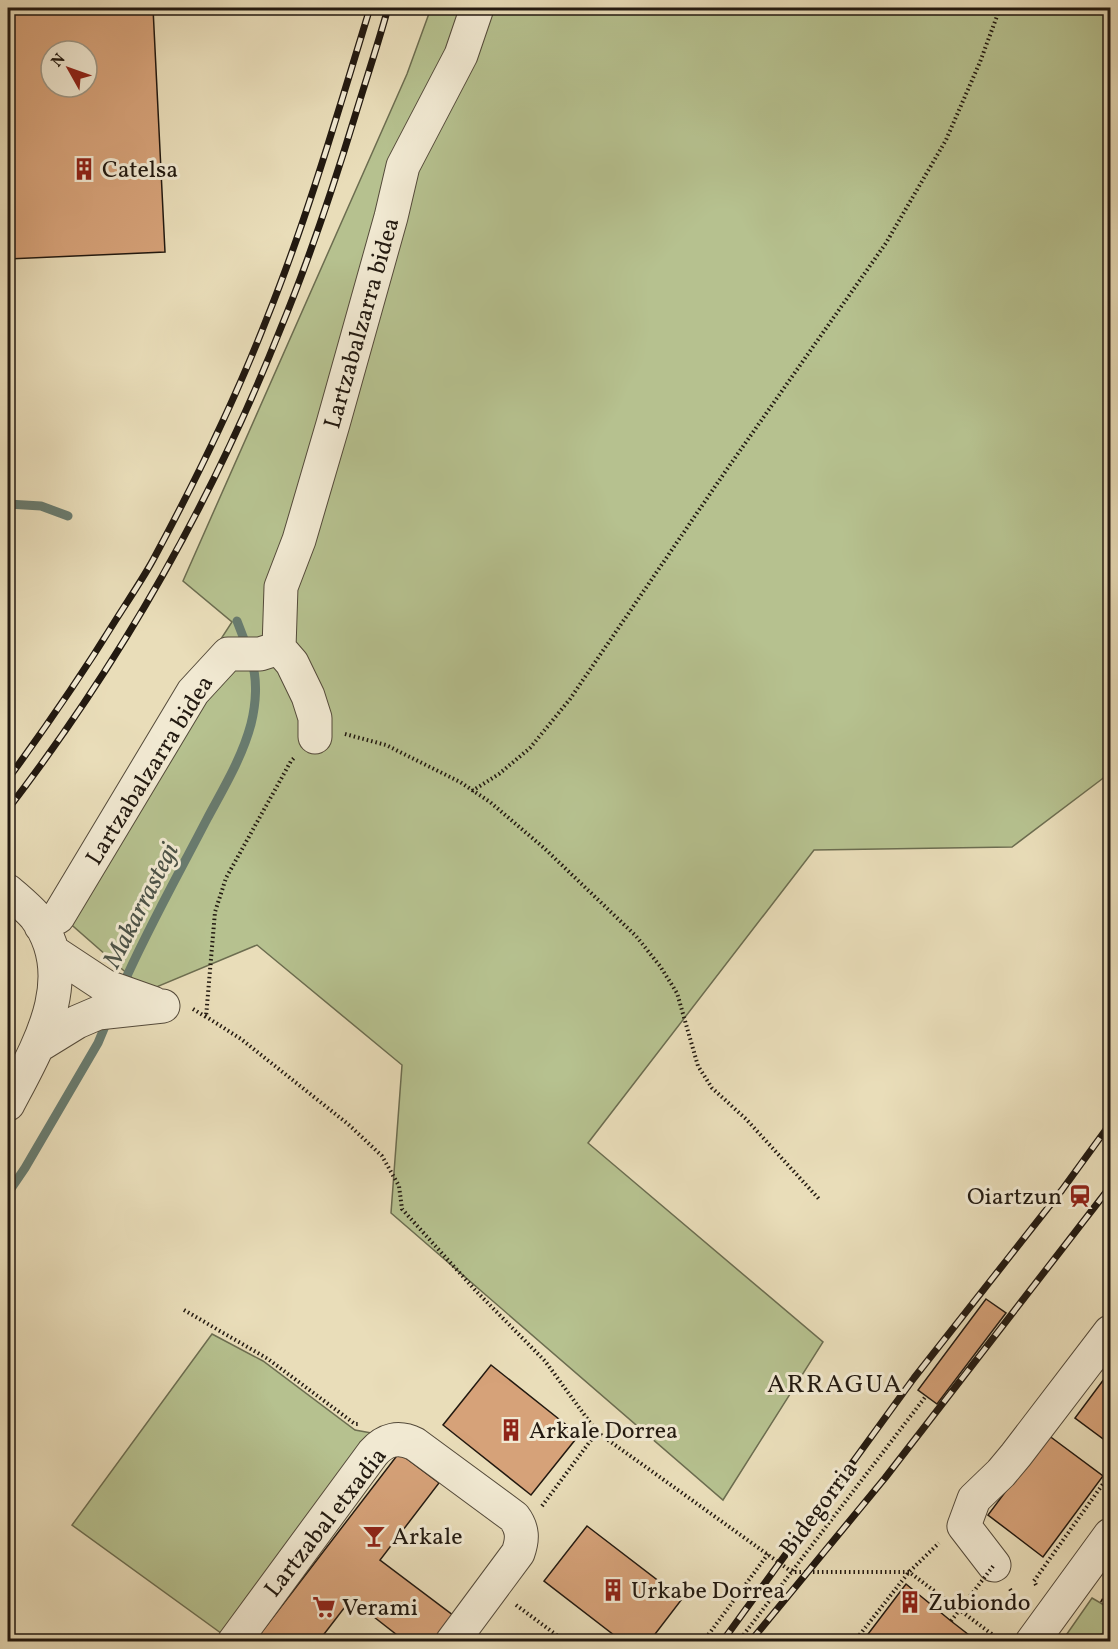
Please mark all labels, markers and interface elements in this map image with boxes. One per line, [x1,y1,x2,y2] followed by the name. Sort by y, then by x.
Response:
[39,39,99,99] north arrow
[47,49,71,72] text: N
[102,154,178,188] place label: Catelsa
[71,156,97,182] building icon: Catelsa
[317,214,409,433] street label: Lartzabalzarra bidea
[78,670,223,873] street label: Lartzabalzarra bidea
[95,837,189,975] water label: Makarrastegi
[967,1181,1062,1215] place label: Oiartzun
[1067,1183,1093,1209] station icon: Oiartzun
[767,1367,903,1403] district label: ARRAGUA
[529,1415,678,1449] place label: Arkale Dorrea
[498,1417,524,1443] building icon: Arkale Dorrea
[257,1441,396,1605] street label: Lartzabal etxadia
[772,1454,867,1564] street label: Bidegorria
[392,1521,463,1555] place label: Arkale
[361,1523,387,1549] bar icon: Arkale
[631,1575,785,1609] place label: Urkabe Dorrea
[600,1577,626,1603] building icon: Urkabe Dorrea
[928,1587,1030,1621] place label: Zubiondo
[897,1589,923,1615] building icon: Zubiondo
[342,1592,418,1626] place label: Verami
[311,1594,337,1620] supermarket icon: Verami

